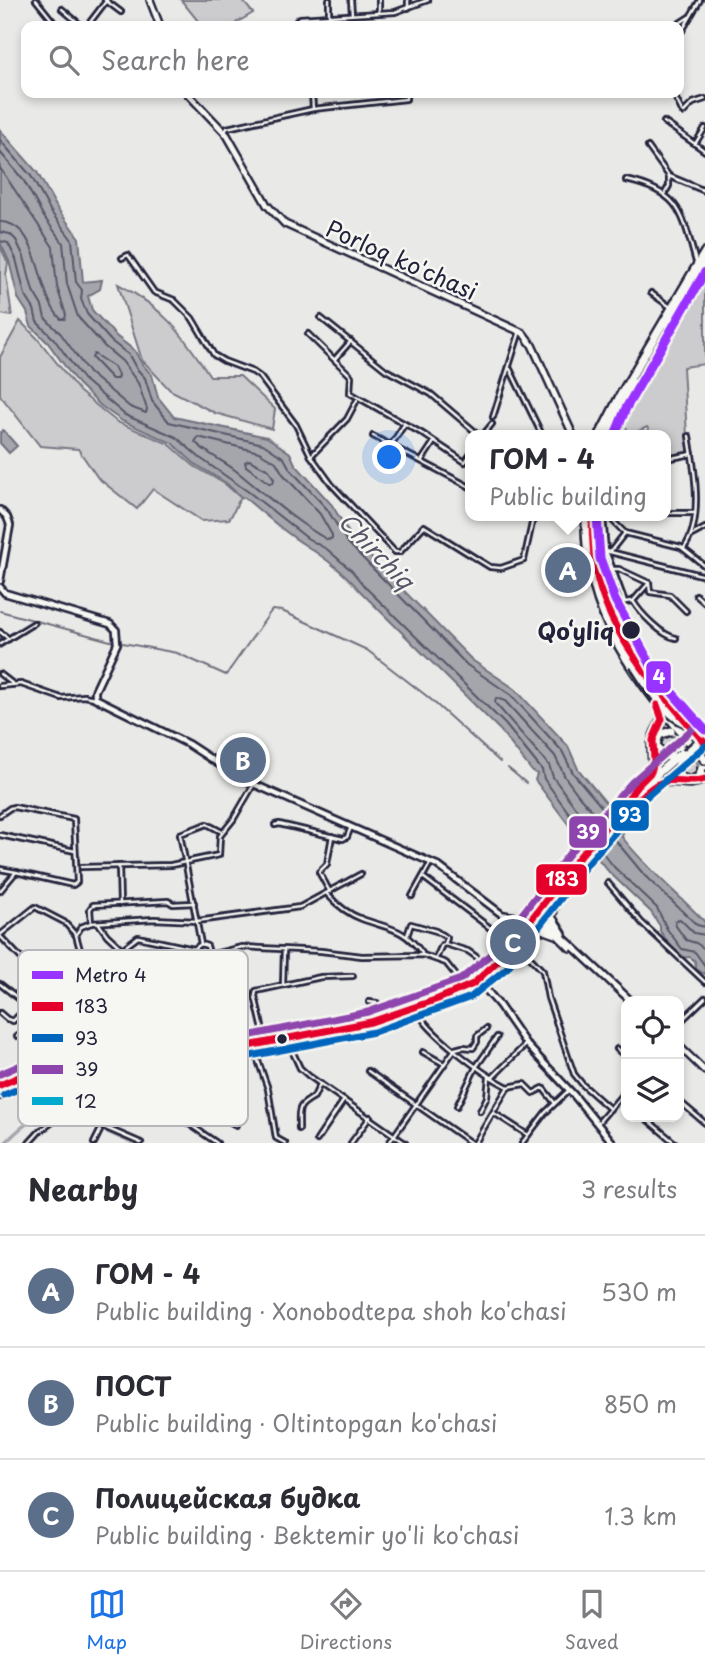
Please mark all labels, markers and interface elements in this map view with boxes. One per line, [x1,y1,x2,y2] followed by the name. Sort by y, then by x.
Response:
[21,21,684,98] search box
[101,40,250,79] text: Search here
[45,41,83,79] icon: search
[321,210,483,308] street label: Porloq ko'chasi
[465,430,671,521] popup
[489,439,594,478] text: ГОМ - 4
[372,440,406,474] your location
[489,478,647,513] text: Public building
[331,503,424,598] water label: Chirchiq
[545,544,591,596] pin: A
[538,613,614,648] place label: Qo‘yliq
[620,619,642,641] marker: Qo‘yliq
[645,660,672,694] line badge: 4
[653,662,666,690] text: 4
[220,734,266,786] pin: B
[610,799,650,832] line badge: 93
[618,800,642,828] text: 93
[568,815,608,849] line badge: 39
[576,817,600,845] text: 39
[535,863,588,896] line badge: 183
[545,864,579,892] text: 183
[490,916,536,968] pin: C
[18,950,248,1126] legend
[75,960,147,988] text: Metro 4
[75,991,108,1019] text: 183
[621,996,684,1122] map controls
[621,996,684,1059] button: locate
[75,1023,98,1051] text: 93
[275,1032,289,1046] unlabelled marker
[75,1054,98,1082] text: 39
[621,1059,684,1122] button: layers
[75,1086,97,1114] text: 12
[28,1166,138,1211] text: Nearby
[581,1171,677,1206] text: 3 results
[95,1254,200,1293] text: ГОМ - 4
[42,1274,60,1309] text: A
[601,1274,677,1309] text: 530 m
[95,1293,567,1328] text: Public building · Xonobodtepa shoh ko'chasi
[95,1366,171,1405] text: ПОСТ
[43,1386,59,1421] text: B
[604,1386,677,1421] text: 850 m
[95,1405,497,1440] text: Public building · Oltintopgan ko'chasi
[95,1478,361,1517] text: Полицейская будка
[42,1498,60,1533] text: C
[605,1498,677,1533] text: 1.3 km
[95,1517,519,1552] text: Public building · Bektemir yo'li ko'chasi
[86,1585,127,1655] tab: Map
[300,1585,392,1655] tab: Directions
[565,1585,619,1655] tab: Saved

